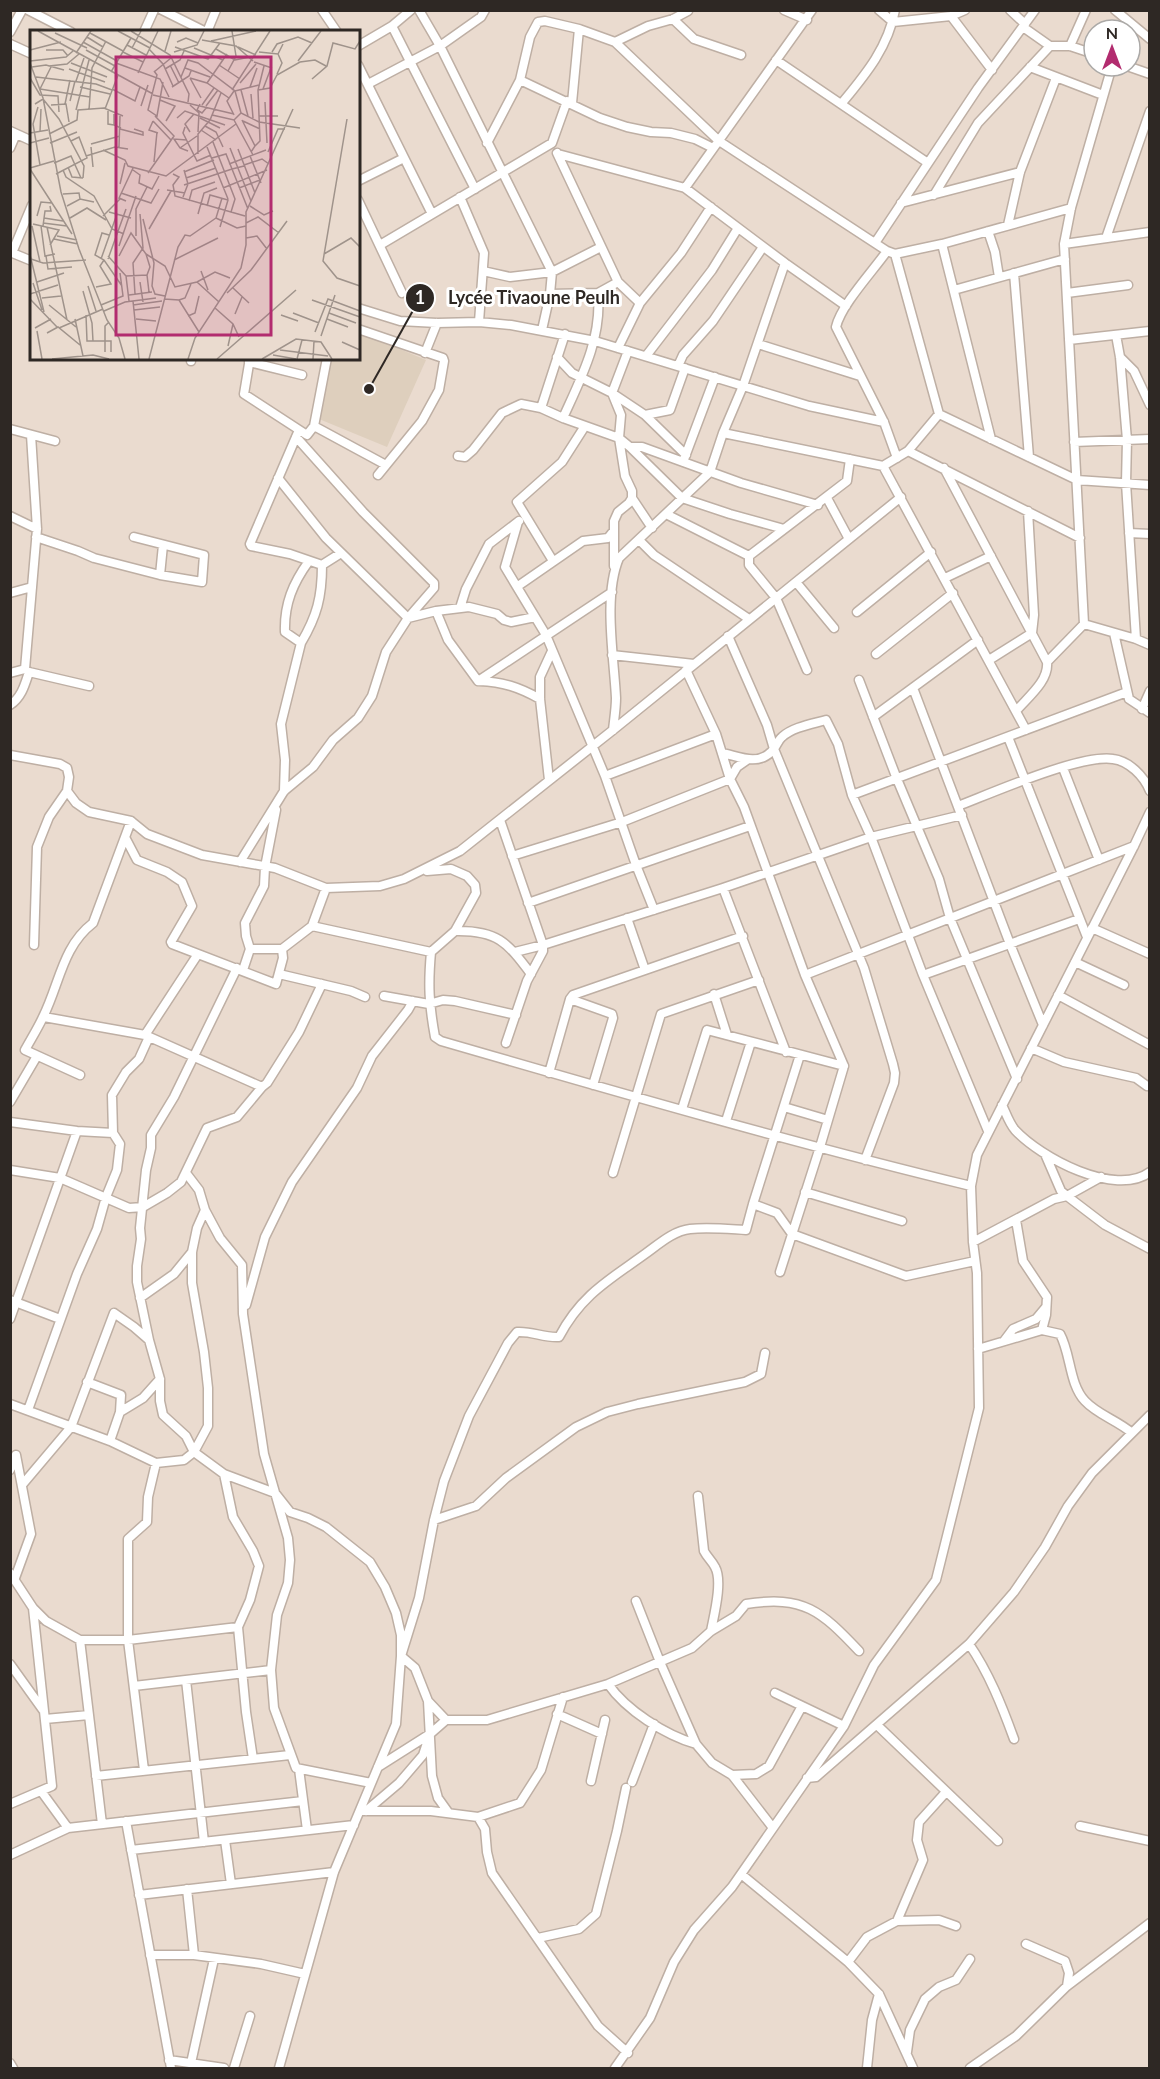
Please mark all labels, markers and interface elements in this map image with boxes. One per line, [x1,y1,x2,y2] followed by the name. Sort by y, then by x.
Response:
[1082,18,1142,78] north arrow
[1106,23,1118,42] text: N
[30,30,360,360] inset map
[405,280,632,316] callout: Lycée Tivaoune Peulh
[415,286,425,308] text: 1
[448,286,620,308] text: Lycée Tivaoune Peulh

